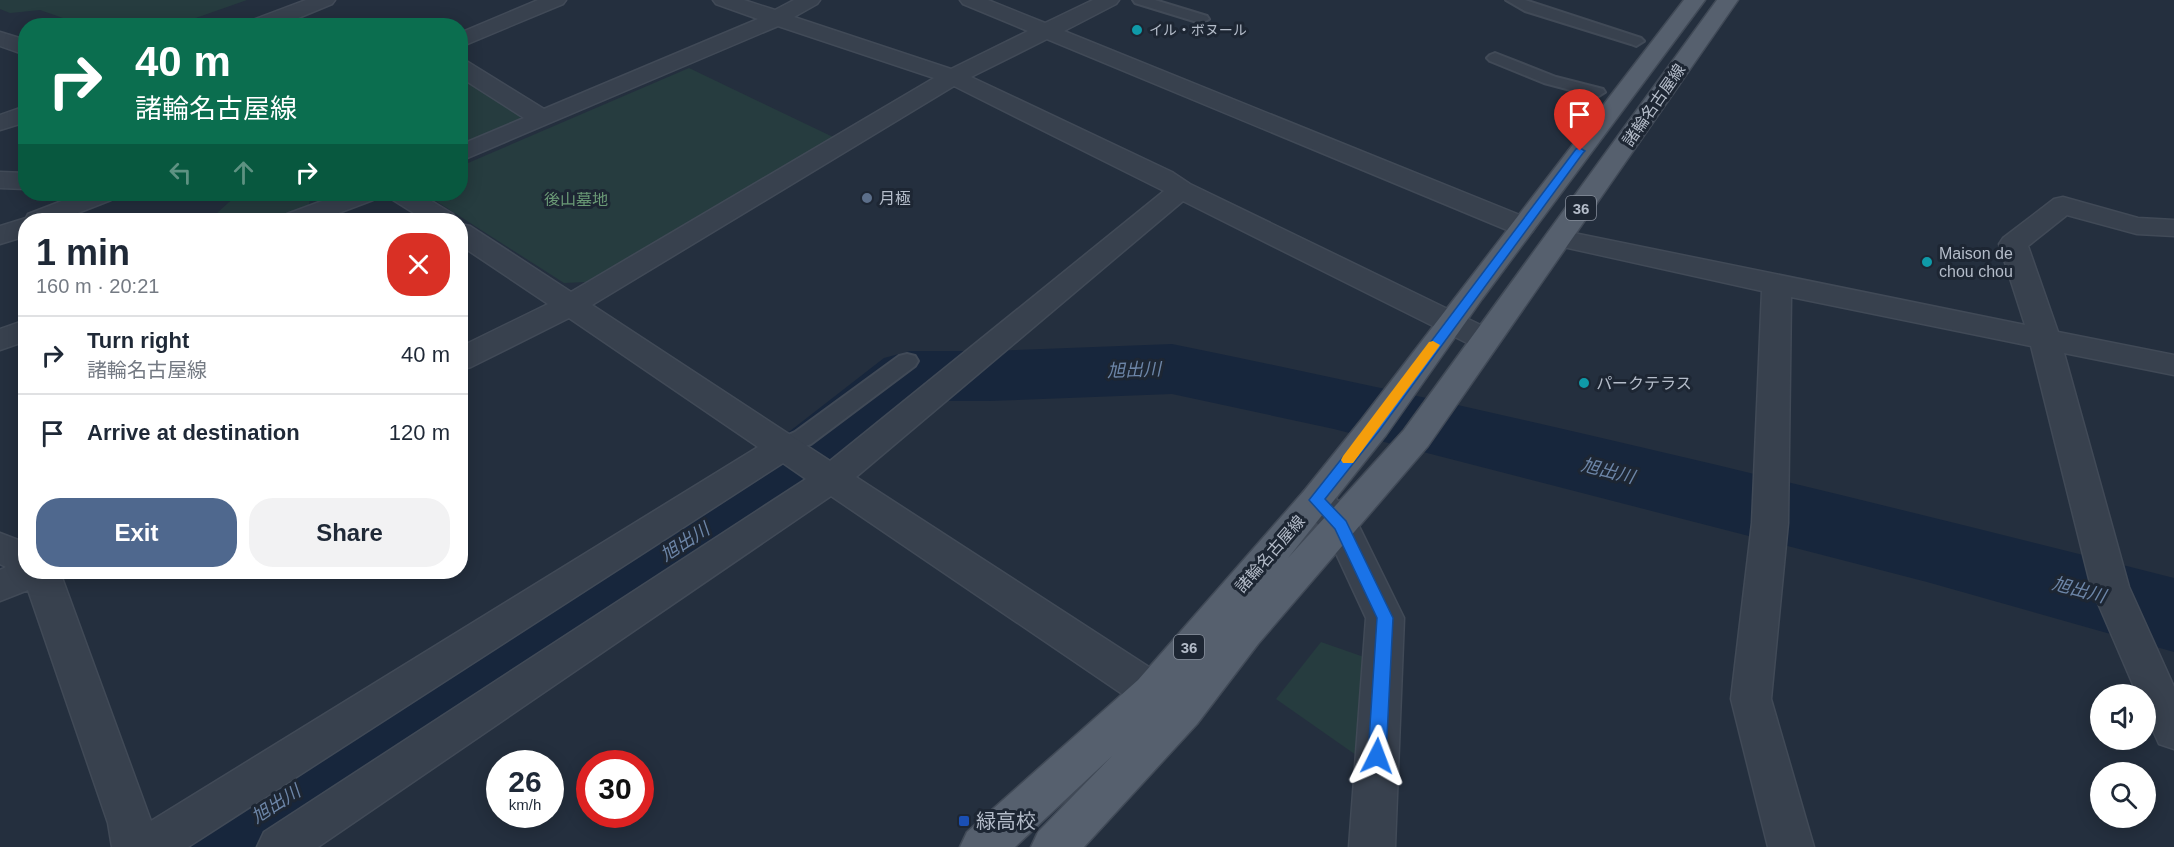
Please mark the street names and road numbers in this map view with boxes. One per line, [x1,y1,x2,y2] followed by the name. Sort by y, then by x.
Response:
[1620,61,1688,149] street label: 諸輪名古屋線
[1566,196,1596,220] road number: 36
[1232,512,1308,596] street label: 諸輪名古屋線
[1174,635,1204,659] road number: 36

